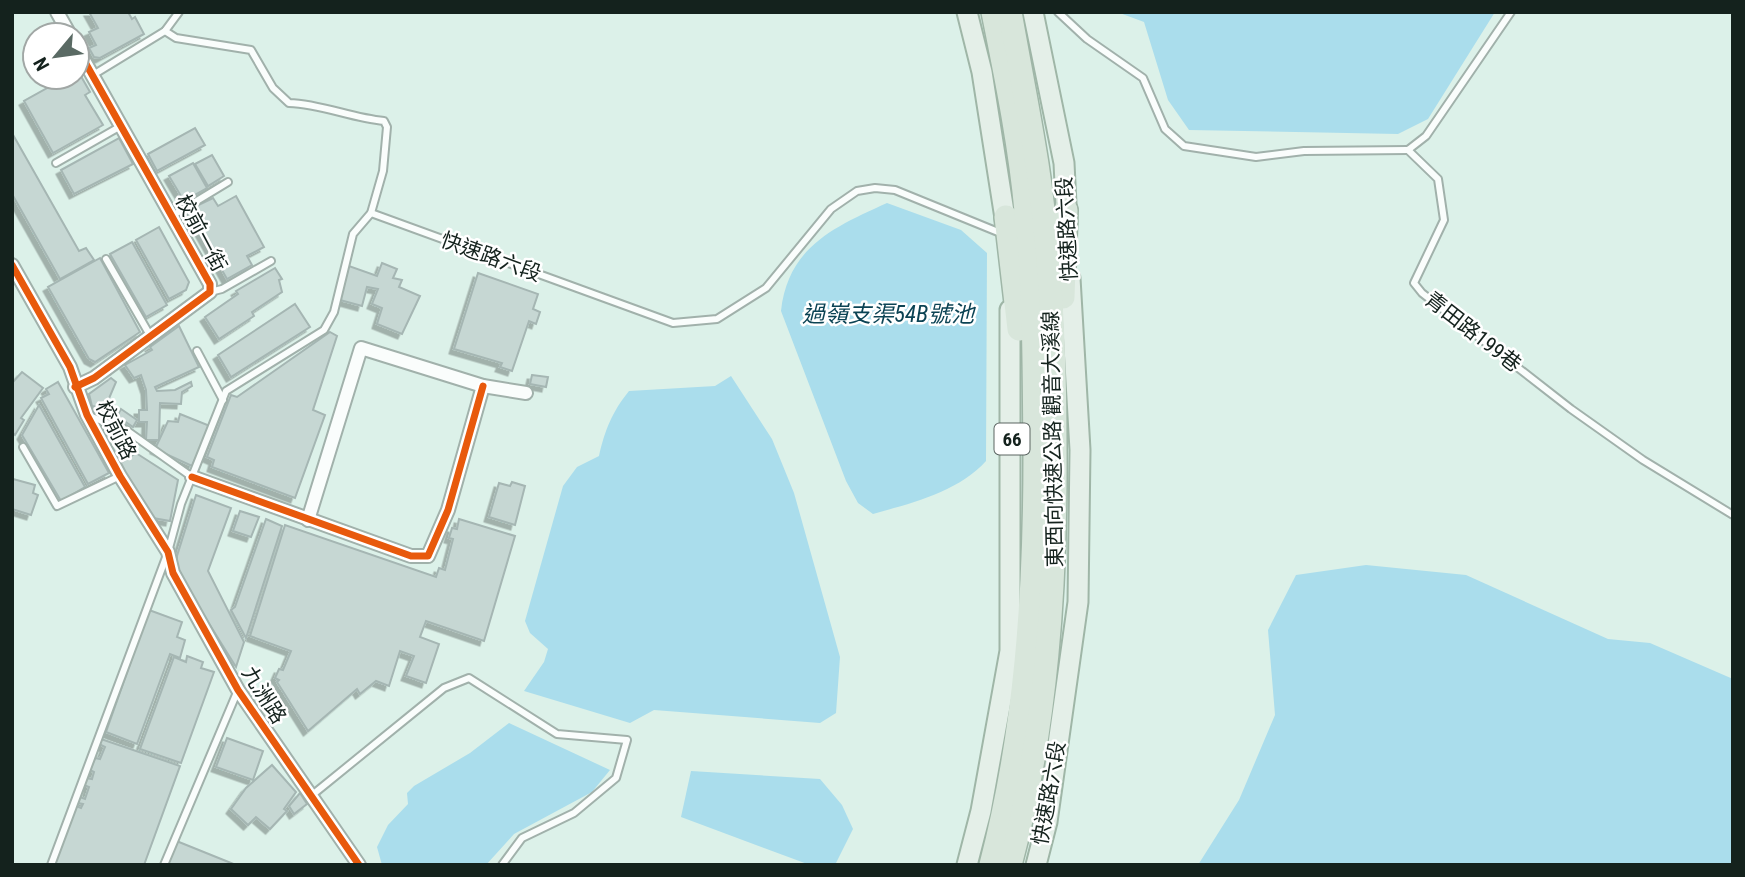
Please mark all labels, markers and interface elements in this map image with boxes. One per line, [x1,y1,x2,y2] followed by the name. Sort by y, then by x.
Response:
[21,21,91,91] north arrow
[29,53,54,75] text: N
[1052,176,1082,282] street label: 快速路六段
[171,190,231,276] street label: 校前一街
[438,228,544,286] street label: 快速路六段
[1420,287,1526,377] street label: 青田路199巷
[802,301,976,328] water label: 過嶺支渠54B號池
[1039,310,1067,568] street label: 東西向快速公路 觀音大溪線
[91,396,141,464] street label: 校前路
[995,424,1030,454] road number: 66
[237,662,291,728] street label: 九洲路
[1028,739,1070,847] street label: 快速路六段

